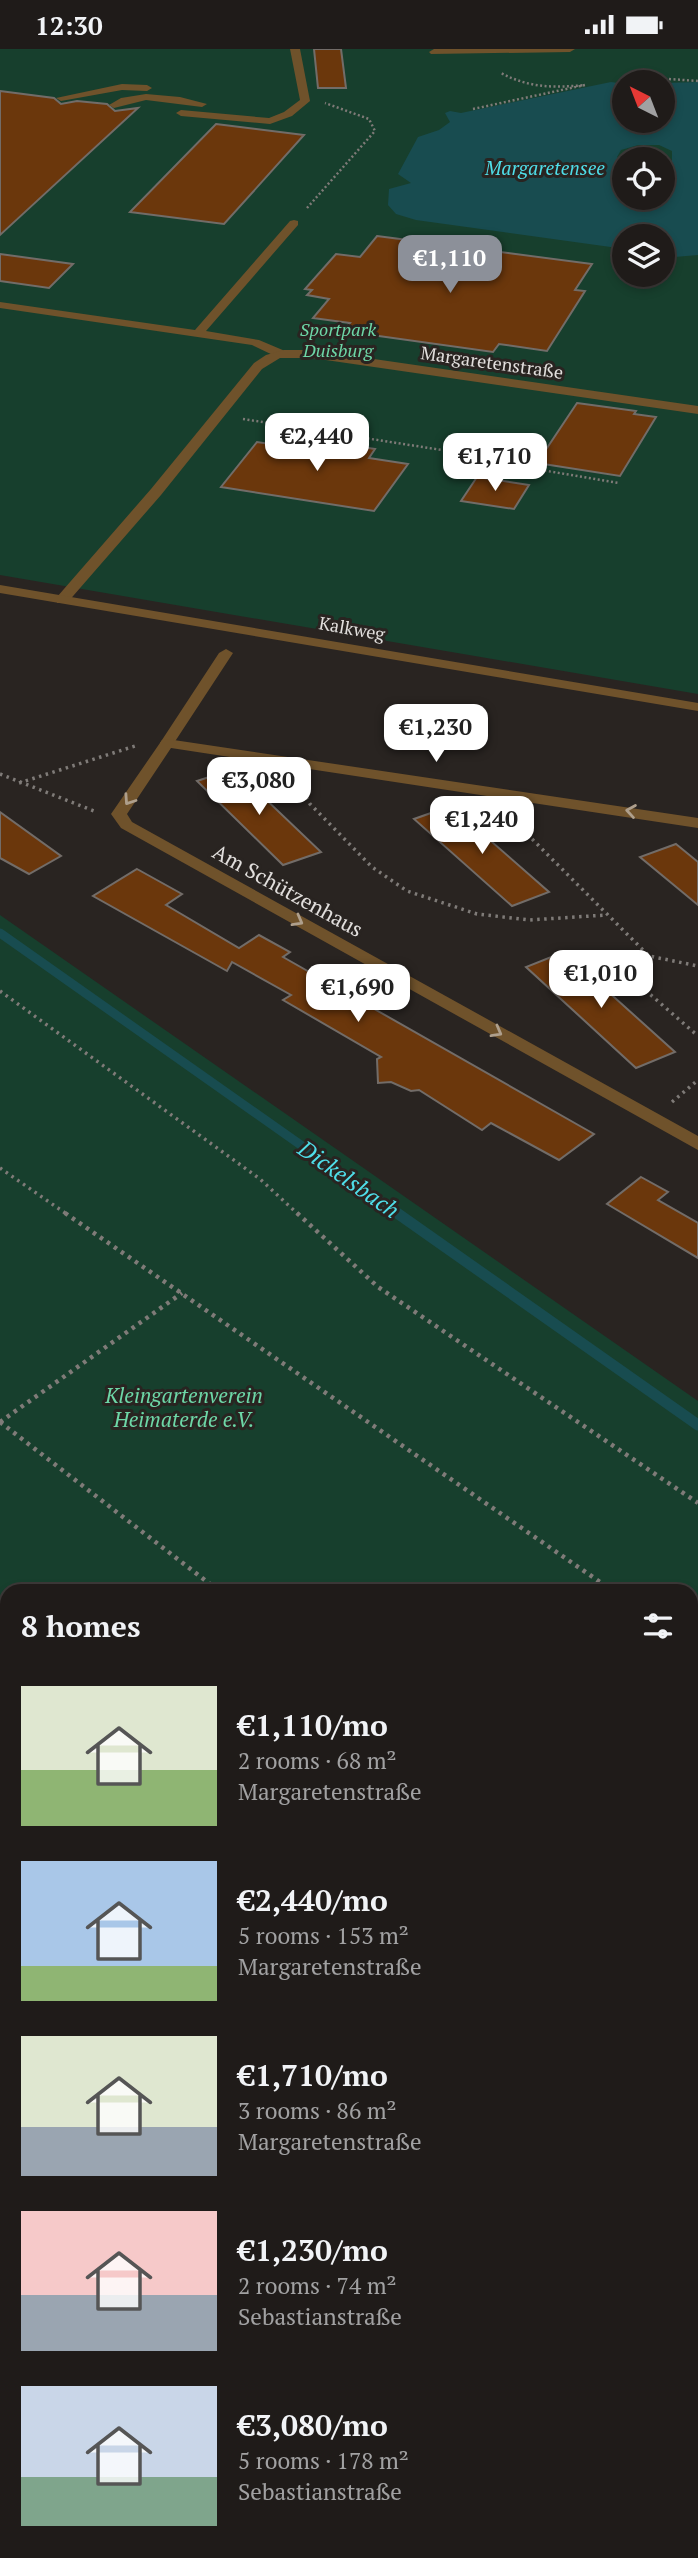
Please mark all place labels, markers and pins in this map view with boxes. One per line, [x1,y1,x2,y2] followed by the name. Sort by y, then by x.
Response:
[393,236,507,295] pin: €1,110
[260,413,374,473] pin: €2,440
[438,433,552,493] pin: €1,710
[379,705,493,764] pin: €1,230
[202,757,316,817] pin: €3,080
[425,797,539,856] pin: €1,240
[544,951,658,1010] pin: €1,010
[301,965,415,1024] pin: €1,690

